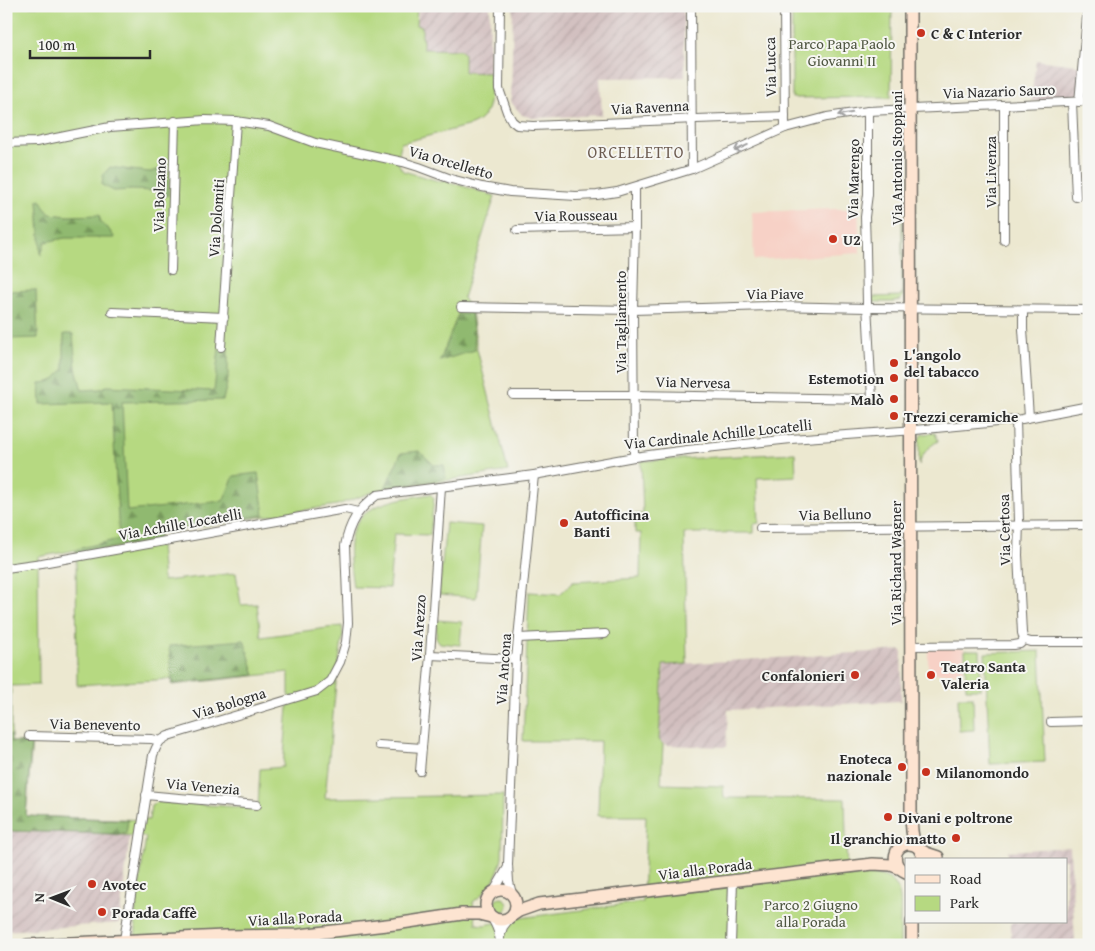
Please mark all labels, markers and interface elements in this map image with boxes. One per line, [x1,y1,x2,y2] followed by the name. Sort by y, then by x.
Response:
[931,23,1022,44] place label: C & C Interior
[915,27,927,39] marker: C & C Interior
[30,28,150,60] scale bar
[788,33,896,71] park label: Parco Papa Paolo Giovanni II
[38,34,76,55] text: 100 m
[759,37,781,97] street label: Via Lucca
[942,79,1056,103] street label: Via Nazario Sauro
[886,91,907,225] street label: Via Antonio Stoppani
[610,94,690,120] street label: Via Ravenna
[837,110,853,120] one-way arrow
[980,136,1001,208] street label: Via Livenza
[842,138,864,219] street label: Via Marengo
[406,140,496,184] street label: Via Orcelletto
[587,140,685,164] district label: ORCELLETTO
[734,143,749,153] one-way arrow
[147,157,171,233] street label: Via Bolzano
[203,178,229,258] street label: Via Dolomiti
[534,204,619,226] street label: Via Rousseau
[843,229,861,250] place label: U2
[827,233,839,245] marker: U2
[610,270,631,373] street label: Via Tagliamento
[746,283,804,304] street label: Via Piave
[904,344,979,382] place label: L'angolo del tabacco
[888,357,900,369] marker: L'angolo del tabacco
[808,368,884,389] place label: Estemotion
[655,371,731,393] street label: Via Nervesa
[888,372,900,384] marker: Estemotion
[851,389,884,410] place label: Malò
[888,393,900,405] marker: Malò
[904,406,1018,427] place label: Trezzi ceramiche
[888,410,900,422] marker: Trezzi ceramiche
[623,414,813,454] street label: Via Cardinale Achille Locatelli
[993,494,1015,566] street label: Via Certosa
[885,501,906,625] street label: Via Richard Wagner
[117,503,243,545] street label: Via Achille Locatelli
[799,503,872,525] street label: Via Belluno
[574,504,649,542] place label: Autofficina Banti
[558,517,570,529] marker: Autofficina Banti
[405,593,431,662] street label: Via Arezzo
[490,632,516,706] street label: Via Ancona
[941,656,1026,694] place label: Teatro Santa Valeria
[762,665,845,686] place label: Confalonieri
[849,669,861,681] marker: Confalonieri
[925,669,937,681] marker: Teatro Santa Valeria
[190,682,268,724] street label: Via Bologna
[49,713,141,735] street label: Via Benevento
[827,748,892,786] place label: Enoteca nazionale
[896,761,908,773] marker: Enoteca nazionale
[936,762,1029,783] place label: Milanomondo
[920,766,932,778] marker: Milanomondo
[165,772,241,800] street label: Via Venezia
[898,807,1013,828] place label: Divani e poltrone
[882,811,894,823] marker: Divani e poltrone
[830,828,946,849] place label: Il granchio matto
[950,832,962,844] marker: Il granchio matto
[657,853,753,885] street label: Via alla Porada
[905,858,1068,924] legend
[950,868,981,889] text: Road
[28,874,78,924] north arrow
[102,874,146,895] place label: Avotec
[86,878,98,890] marker: Avotec
[29,892,49,903] text: N
[950,892,979,913] text: Park
[764,894,858,932] park label: Parco 2 Giugno alla Porada
[112,902,197,923] place label: Porada Caffè
[247,905,343,931] street label: Via alla Porada
[96,906,108,918] marker: Porada Caffè

